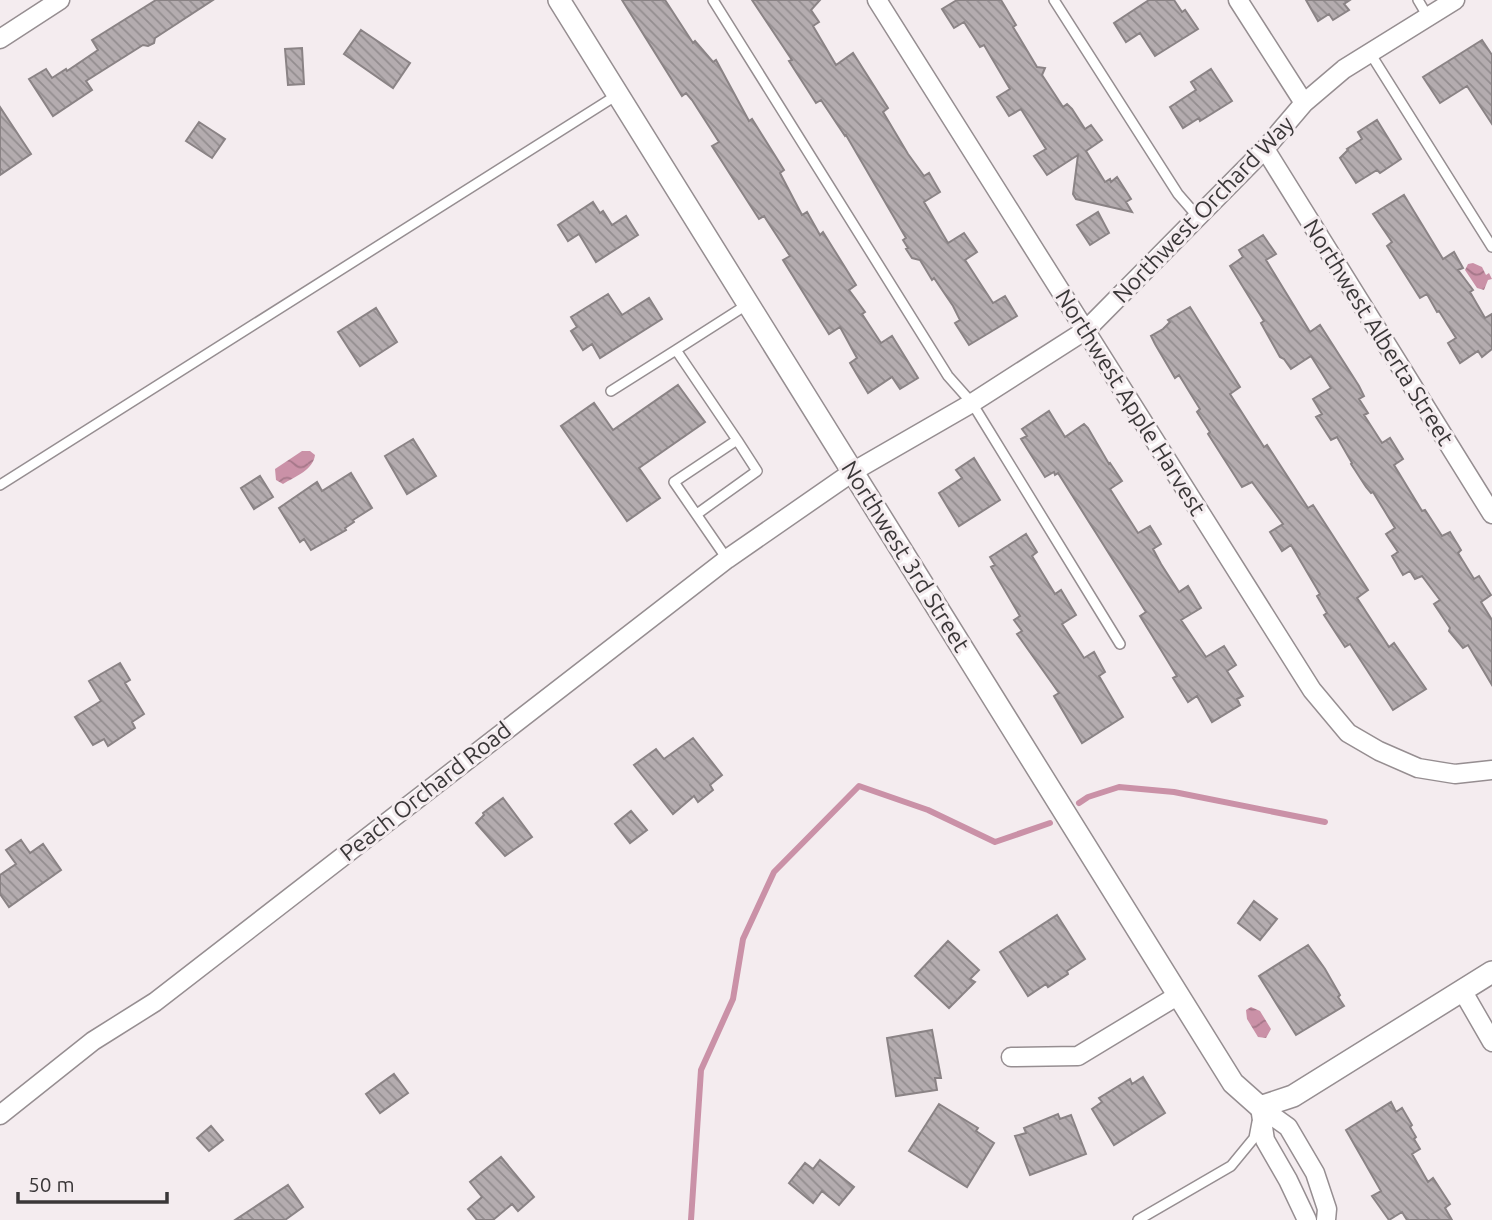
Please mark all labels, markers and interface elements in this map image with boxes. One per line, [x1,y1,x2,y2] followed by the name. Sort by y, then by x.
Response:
[1108,111,1298,307] street label: Northwest Orchard Way
[1299,214,1459,450] street label: Northwest Alberta Street
[1051,285,1211,519] street label: Northwest Apple Harvest
[837,456,975,656] street label: Northwest 3rd Street
[335,717,515,865] street label: Peach Orchard Road
[18,1160,166,1204] scale bar
[28,1172,75,1196] text: 50 m

